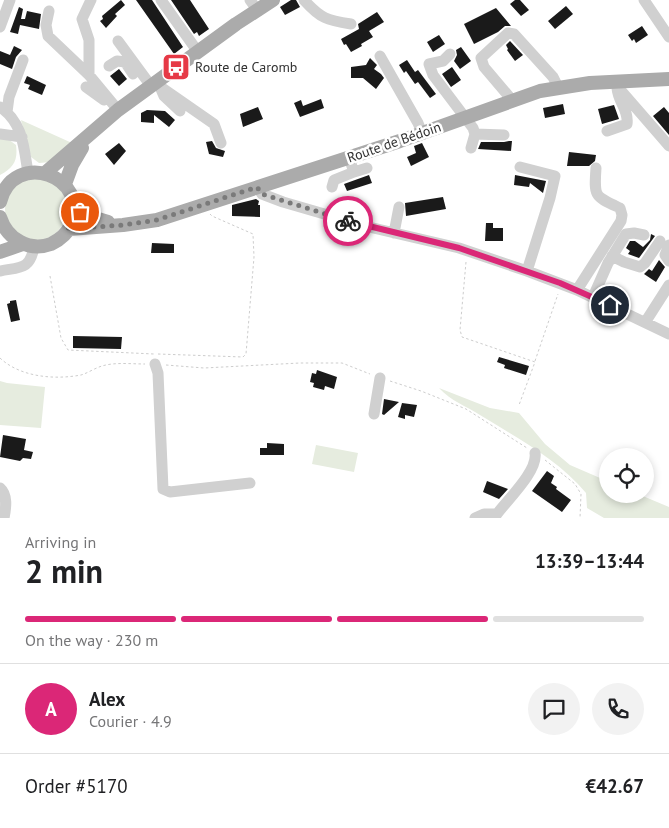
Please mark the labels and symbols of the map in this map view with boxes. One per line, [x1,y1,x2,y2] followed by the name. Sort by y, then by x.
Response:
[161,52,191,82] bus stop icon: Route de Caromb
[195,58,297,76] place label: Route de Caromb
[345,117,443,167] street label: Route de Bédoin
[59,191,101,233] pin
[323,196,373,246] courier
[589,284,631,326] pin

